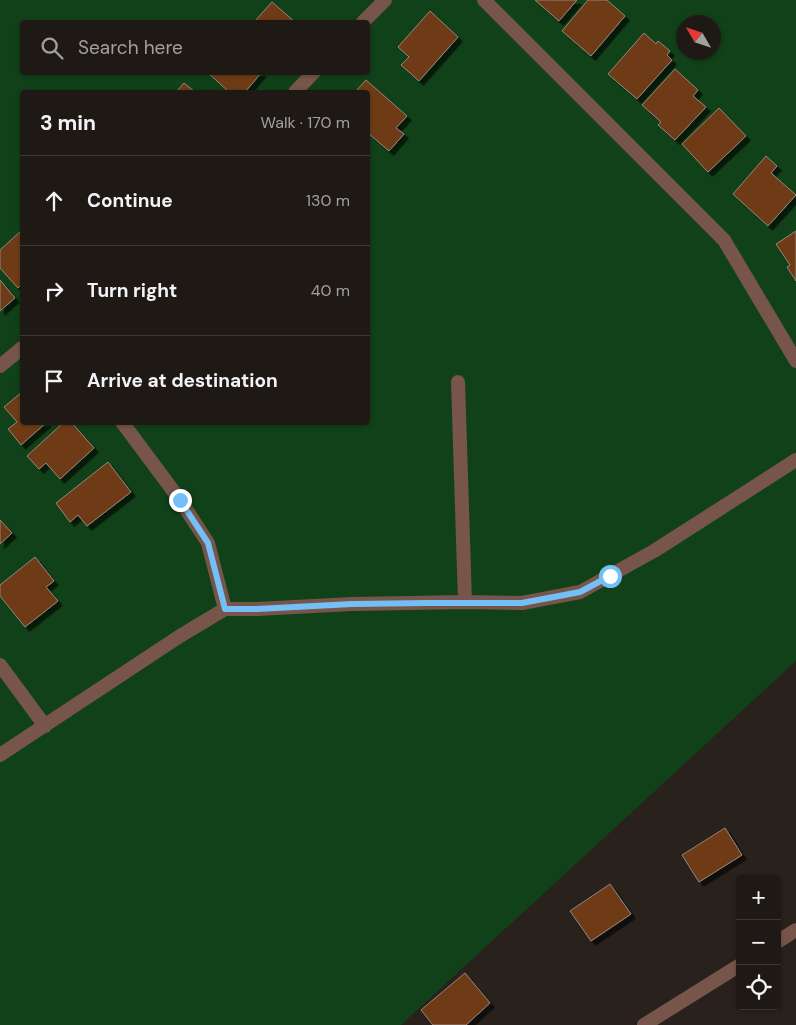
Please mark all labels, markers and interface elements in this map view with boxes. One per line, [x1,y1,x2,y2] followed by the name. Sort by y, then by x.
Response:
[676,15,721,60] north arrow
[20,20,370,75] search box
[38,34,66,62] icon: search
[78,35,183,60] text: Search here
[40,109,96,137] text: 3 min
[261,112,350,133] text: Walk · 170 m
[40,187,68,215] icon: ahead
[87,188,173,213] text: Continue
[306,190,350,211] text: 130 m
[40,277,68,305] icon: right
[87,278,177,303] text: Turn right
[311,280,350,301] text: 40 m
[40,367,68,395] icon: arrive
[87,368,278,393] text: Arrive at destination
[169,489,192,512] route end
[599,565,622,588] route start
[736,875,781,1010] map controls
[736,875,781,920] button: +
[736,920,781,965] button: −
[736,965,781,1010] button: locate

